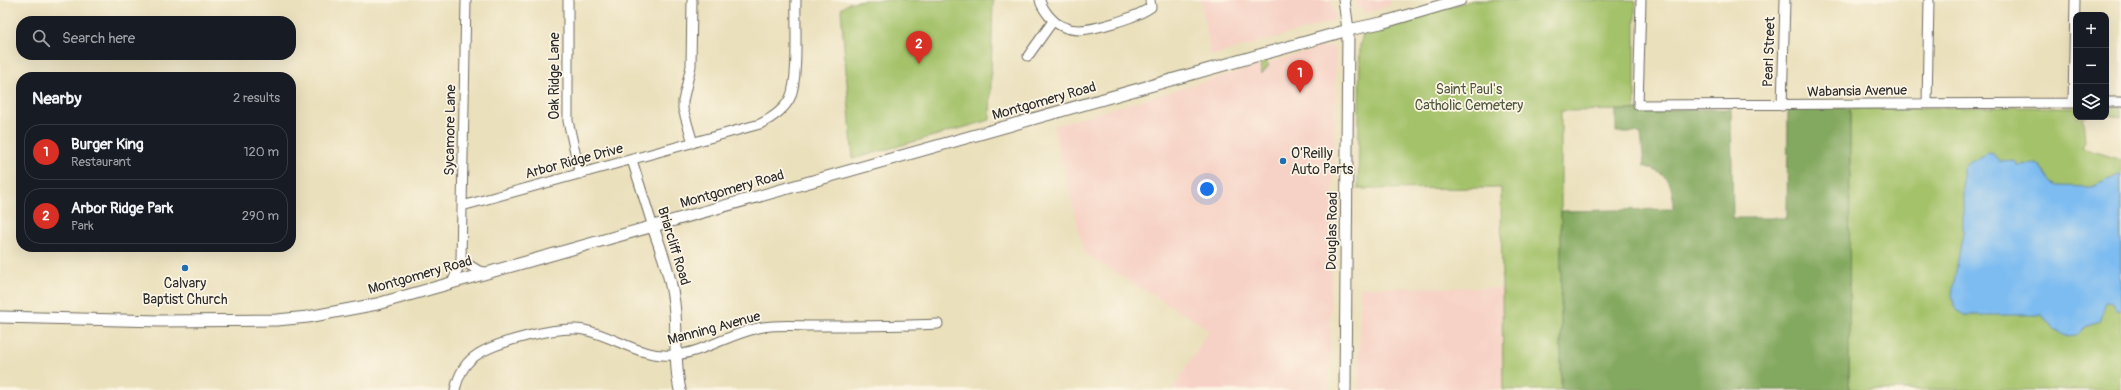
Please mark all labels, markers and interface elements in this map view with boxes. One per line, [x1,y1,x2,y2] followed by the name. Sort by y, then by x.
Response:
[2073,12,2109,120] map controls
[2073,12,2109,48] button: +
[16,16,296,60] search box
[1759,16,1779,88] street label: Pearl Street
[30,27,52,49] icon: search
[62,29,135,48] text: Search here
[906,31,932,64] pin: 2
[546,32,563,120] street label: Oak Ridge Lane
[2073,48,2109,84] button: −
[1287,60,1313,93] pin: 1
[990,78,1098,124] street label: Montgomery Road
[1415,81,1523,114] park label: Saint Paul's Catholic Cemetery
[1807,82,1907,100] street label: Wabansia Avenue
[441,84,459,176] street label: Sycamore Lane
[2073,84,2109,120] button: layers
[32,88,81,109] text: Nearby
[233,90,280,106] text: 2 results
[71,135,144,154] text: Burger King
[523,140,625,182] street label: Arbor Ridge Drive
[43,144,49,160] text: 1
[243,144,279,160] text: 120 m
[1291,145,1354,178] place label: O'Reilly Auto Parts
[71,154,131,170] text: Restaurant
[1278,156,1288,166] marker: O'Reilly Auto Parts
[678,166,786,212] street label: Montgomery Road
[1197,179,1217,199] your location
[1323,191,1341,270] street label: Douglas Road
[71,199,173,218] text: Arbor Ridge Park
[654,205,694,287] street label: Briarcliff Road
[42,208,50,224] text: 2
[242,208,279,224] text: 290 m
[71,218,94,234] text: Park
[366,252,474,298] street label: Montgomery Road
[180,263,190,273] marker: Calvary Baptist Church
[142,275,228,308] place label: Calvary Baptist Church
[666,307,762,349] street label: Manning Avenue

